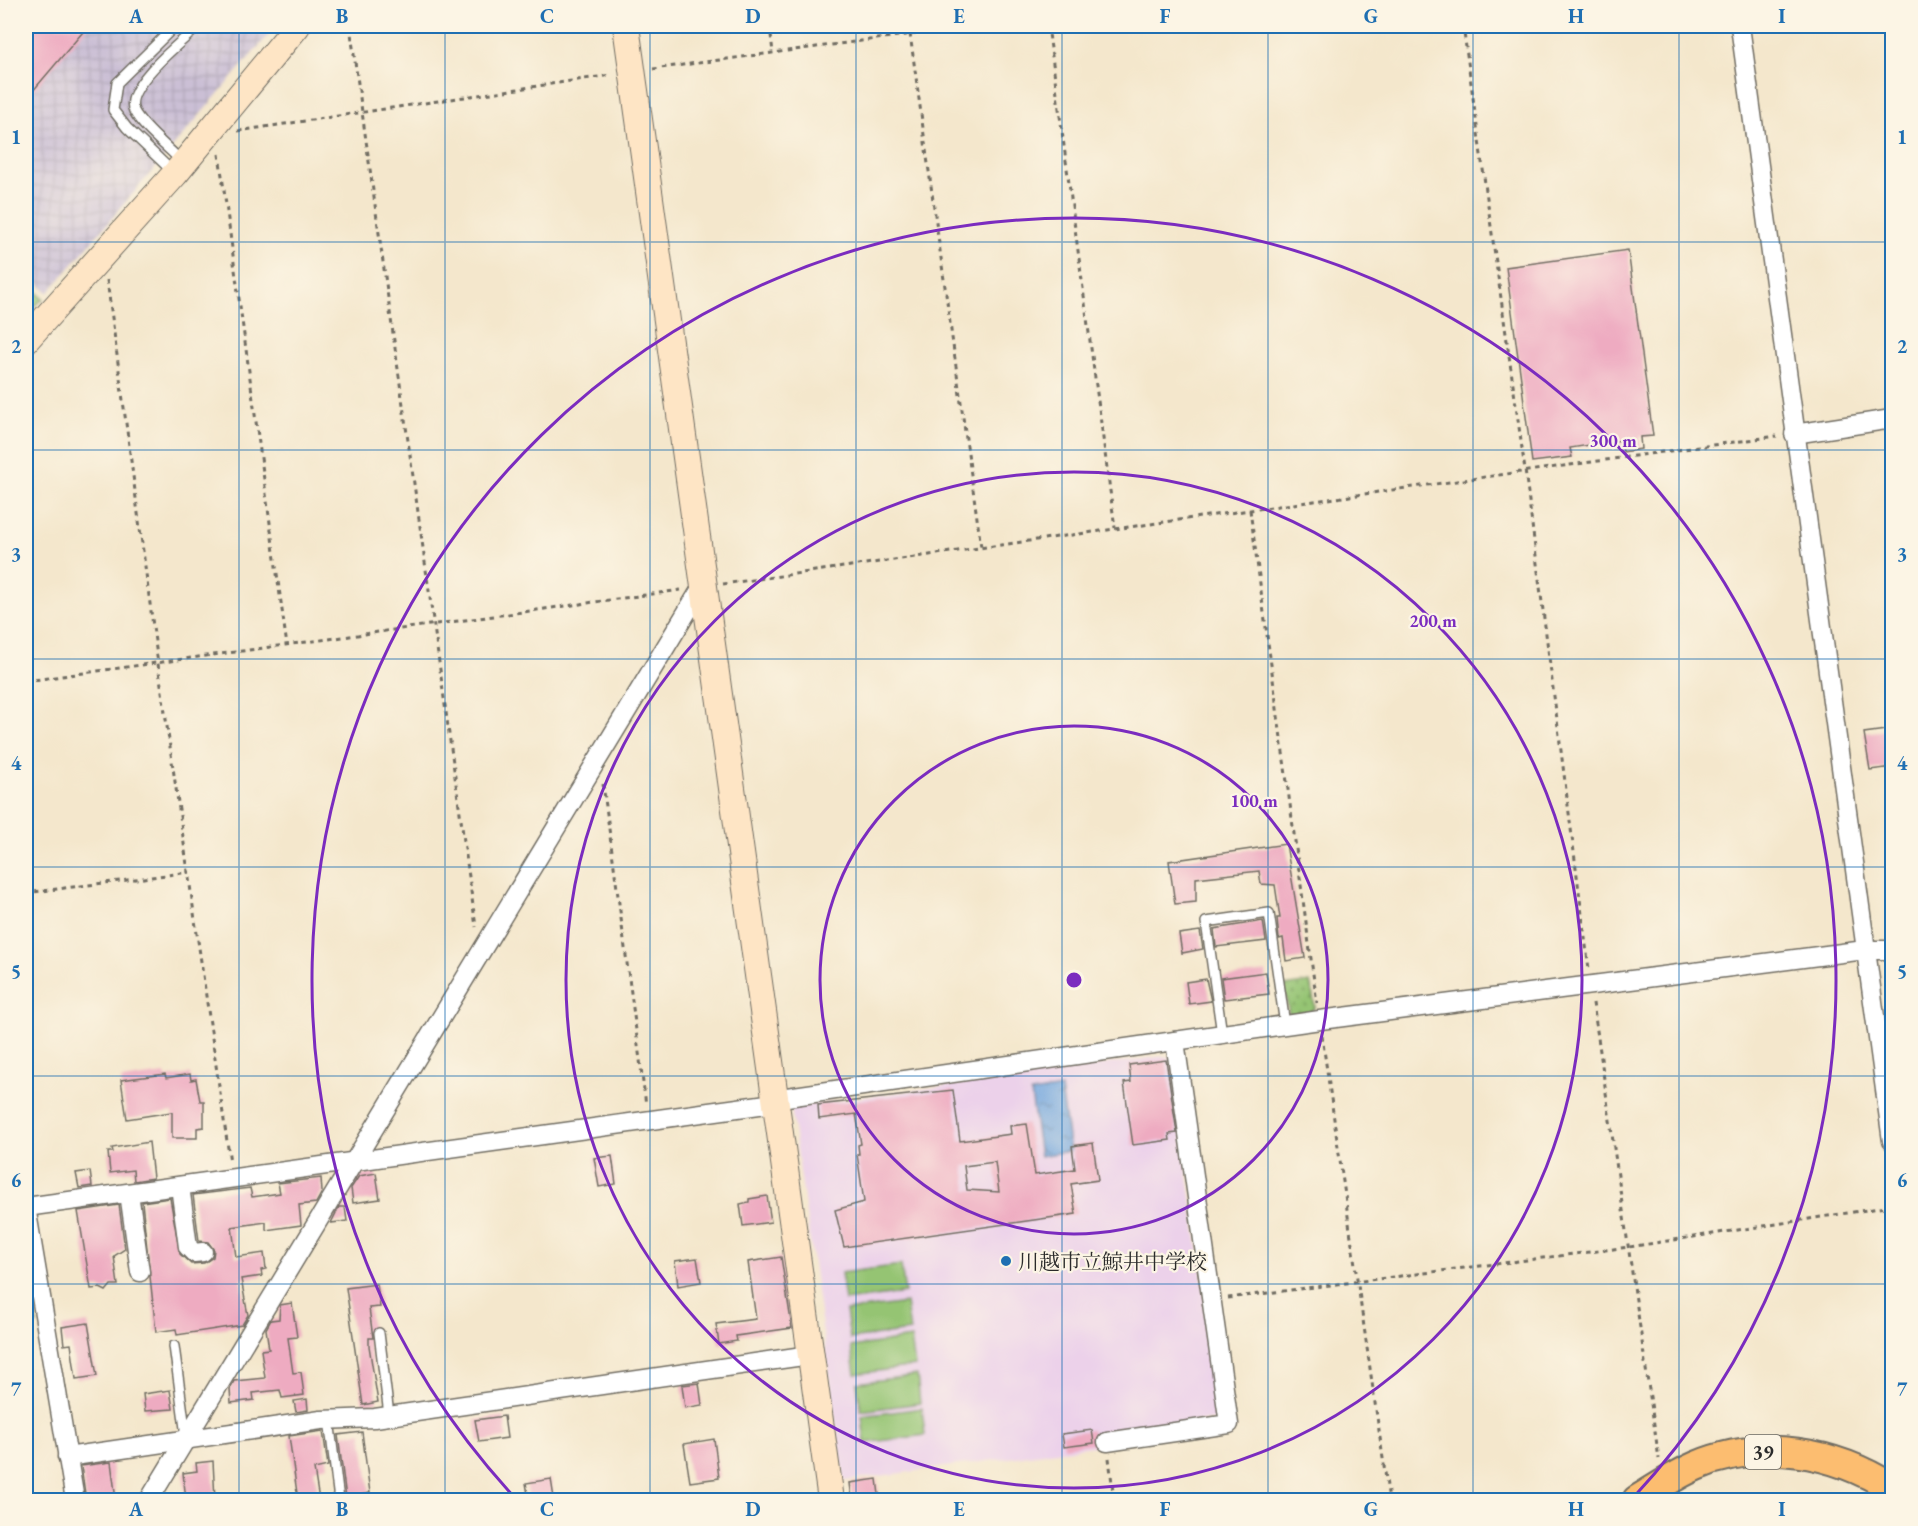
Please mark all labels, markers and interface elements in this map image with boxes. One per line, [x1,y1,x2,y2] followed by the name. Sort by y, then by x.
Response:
[128,3,144,29] text: A
[336,3,348,29] text: B
[540,3,554,29] text: C
[745,3,761,29] text: D
[953,3,965,29] text: E
[1160,3,1171,29] text: F
[1364,3,1378,29] text: G
[1568,3,1584,29] text: H
[1778,3,1786,29] text: I
[11,124,21,150] text: 1
[1897,124,1907,150] text: 1
[11,333,22,359] text: 2
[1897,333,1908,359] text: 2
[1589,429,1637,452] text: 300 m
[11,541,21,567] text: 3
[1897,541,1907,567] text: 3
[1409,609,1457,632] text: 200 m
[11,750,22,776] text: 4
[1897,750,1908,776] text: 4
[1230,789,1278,812] text: 100 m
[11,958,21,984] text: 5
[1897,958,1907,984] text: 5
[1064,970,1084,990] centre of rings
[11,1167,22,1193] text: 6
[1897,1167,1908,1193] text: 6
[1018,1248,1207,1275] place label: 川越市立鯨井中学校
[999,1254,1013,1268] marker: 川越市立鯨井中学校
[11,1376,22,1402] text: 7
[1897,1376,1908,1402] text: 7
[1745,1435,1781,1469] road number: 39
[128,1496,144,1522] text: A
[336,1496,348,1522] text: B
[540,1496,554,1522] text: C
[745,1496,761,1522] text: D
[953,1496,965,1522] text: E
[1160,1496,1171,1522] text: F
[1364,1496,1378,1522] text: G
[1568,1496,1584,1522] text: H
[1778,1496,1786,1522] text: I

